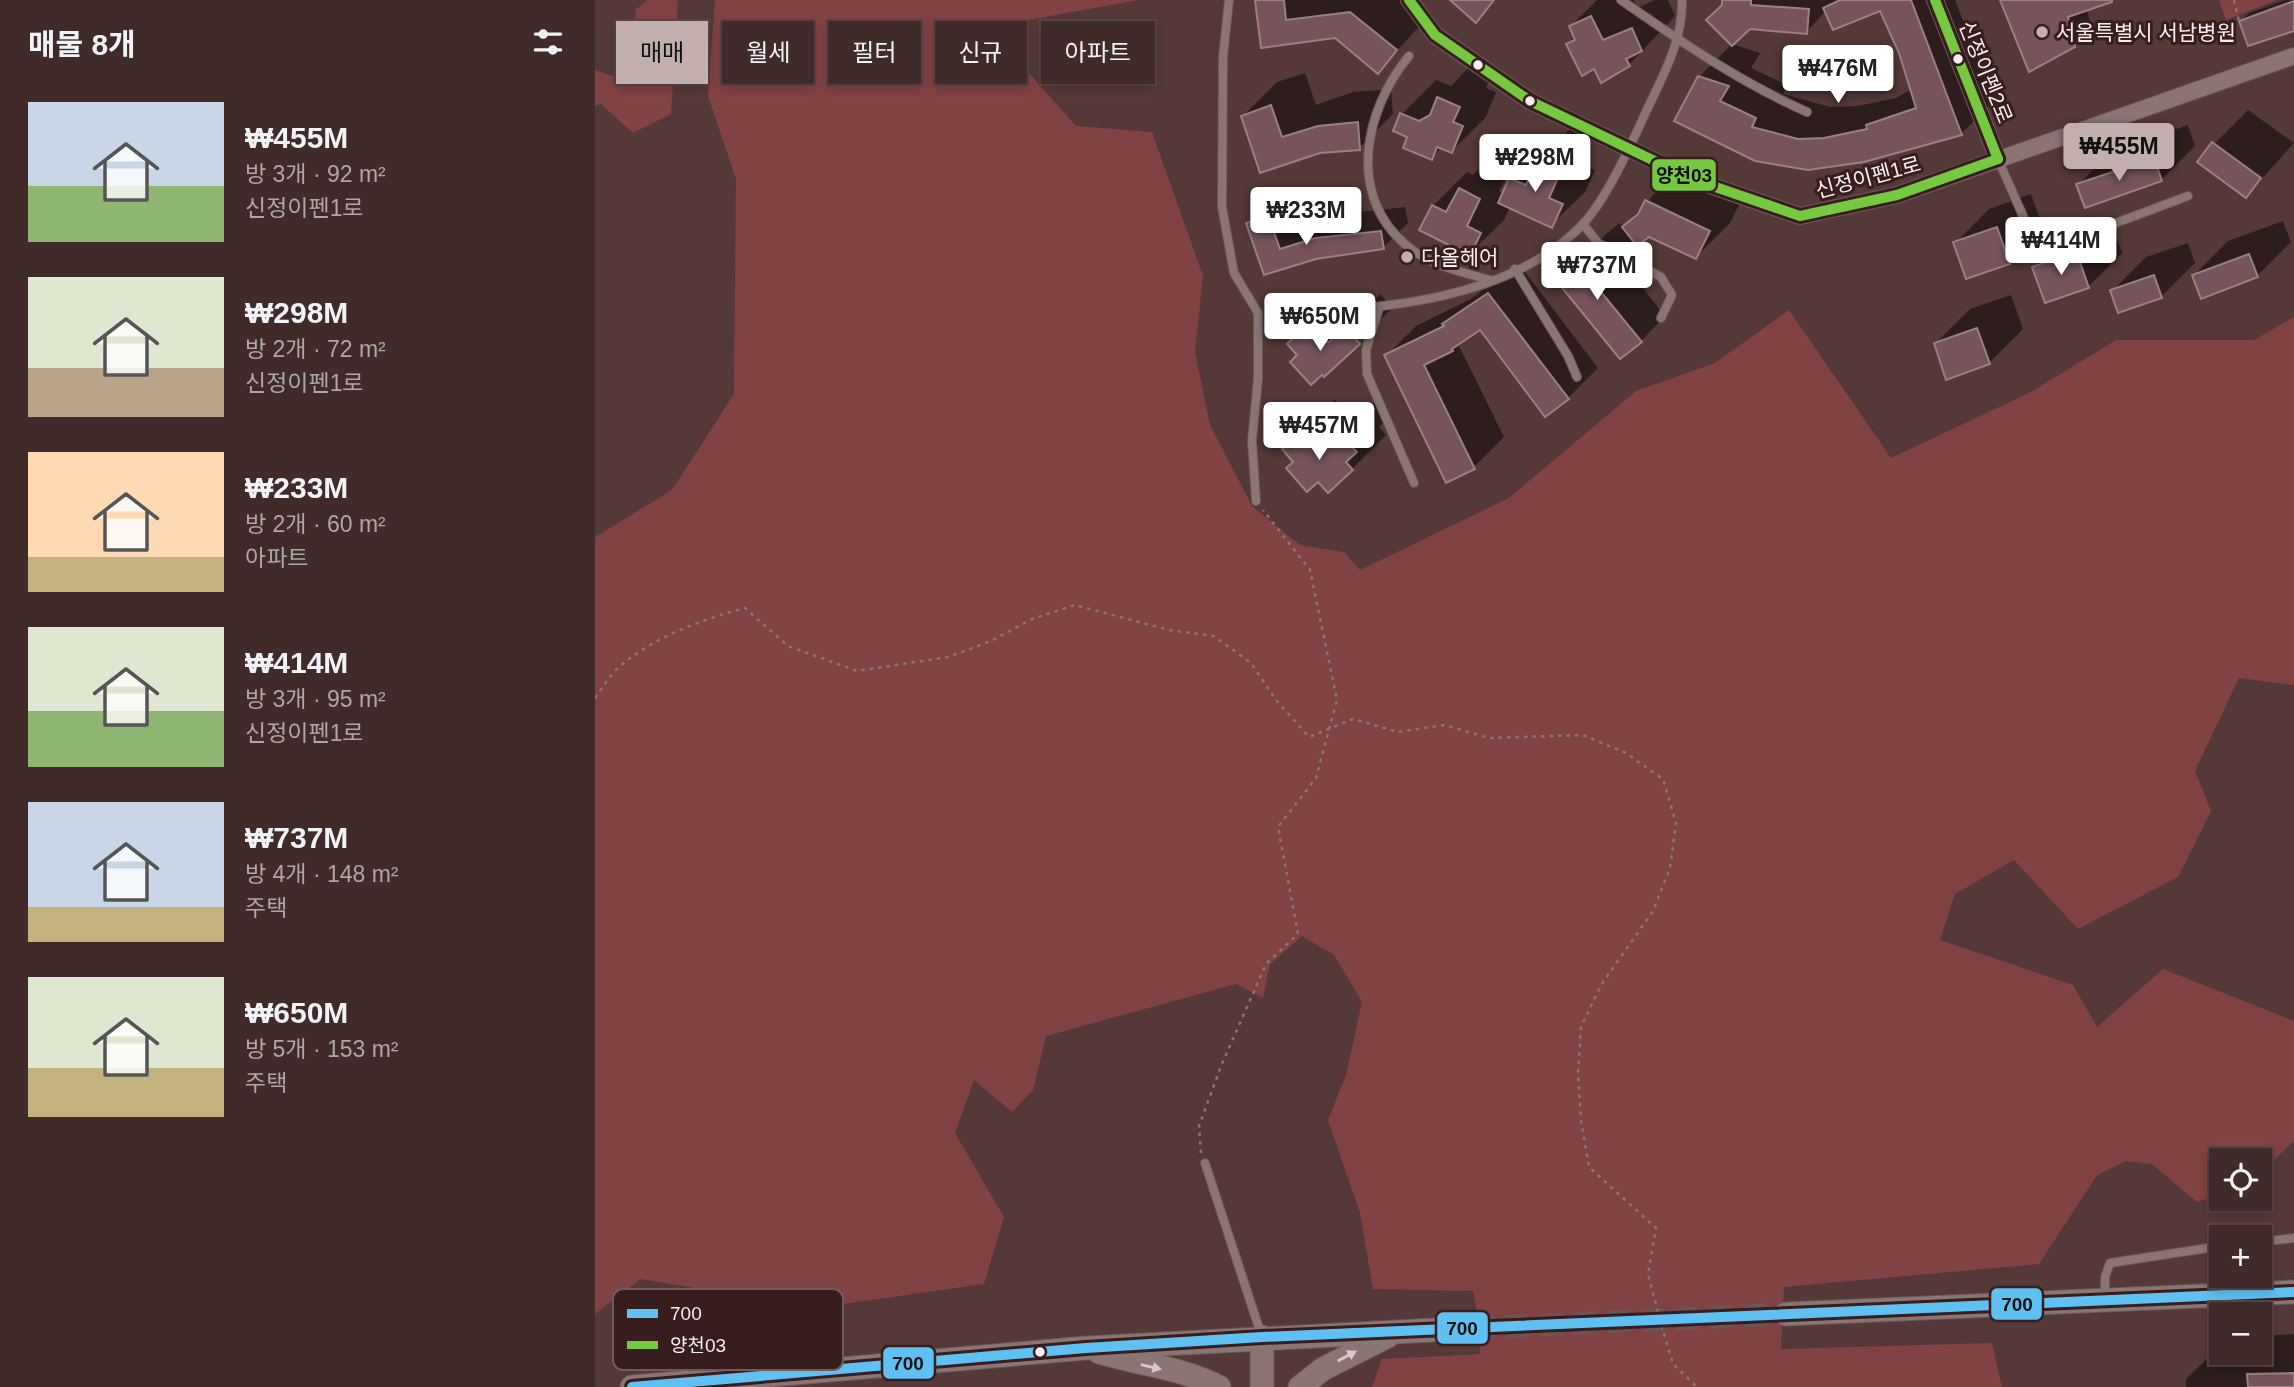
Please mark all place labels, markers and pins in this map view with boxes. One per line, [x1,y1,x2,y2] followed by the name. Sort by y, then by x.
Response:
[2056,21,2236,44] place label: 서울특별시 서남병원
[2034,24,2050,40] marker: 서울특별시 서남병원
[1789,46,1887,105] pin: ₩476M
[1951,52,1965,66] unlabelled marker
[1471,58,1485,72] unlabelled marker
[1523,94,1537,108] unlabelled marker
[2070,124,2168,183] pin: ₩455M
[1486,134,1584,194] pin: ₩298M
[1257,188,1355,247] pin: ₩233M
[2012,218,2110,277] pin: ₩414M
[1548,243,1646,302] pin: ₩737M
[1421,246,1498,269] place label: 다올헤어
[1399,249,1415,265] marker: 다올헤어
[1271,294,1369,353] pin: ₩650M
[1270,402,1368,462] pin: ₩457M
[1033,1345,1047,1359] unlabelled marker

